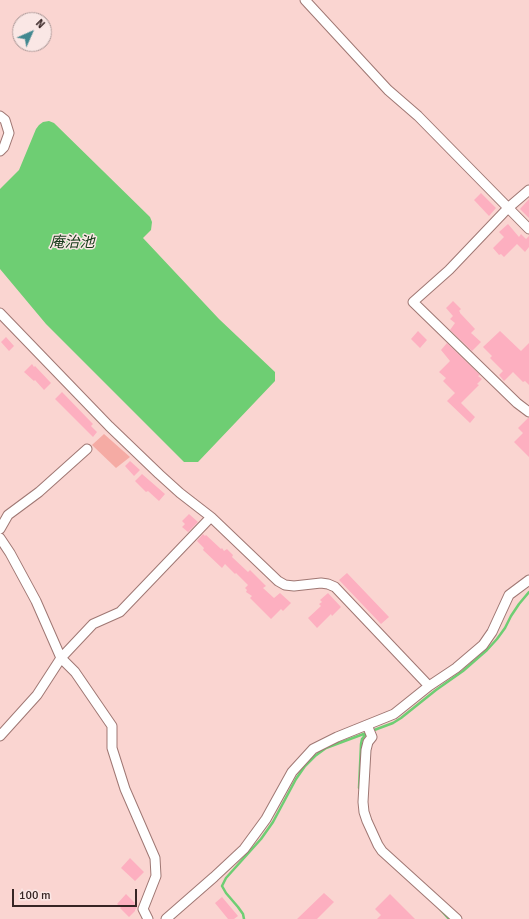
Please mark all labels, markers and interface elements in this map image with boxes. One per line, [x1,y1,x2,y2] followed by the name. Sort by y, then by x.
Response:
[12,12,52,52] north arrow
[33,17,47,31] text: N
[50,234,94,252] water label: 庵治池
[14,881,139,907] scale bar
[19,888,51,903] text: 100 m

